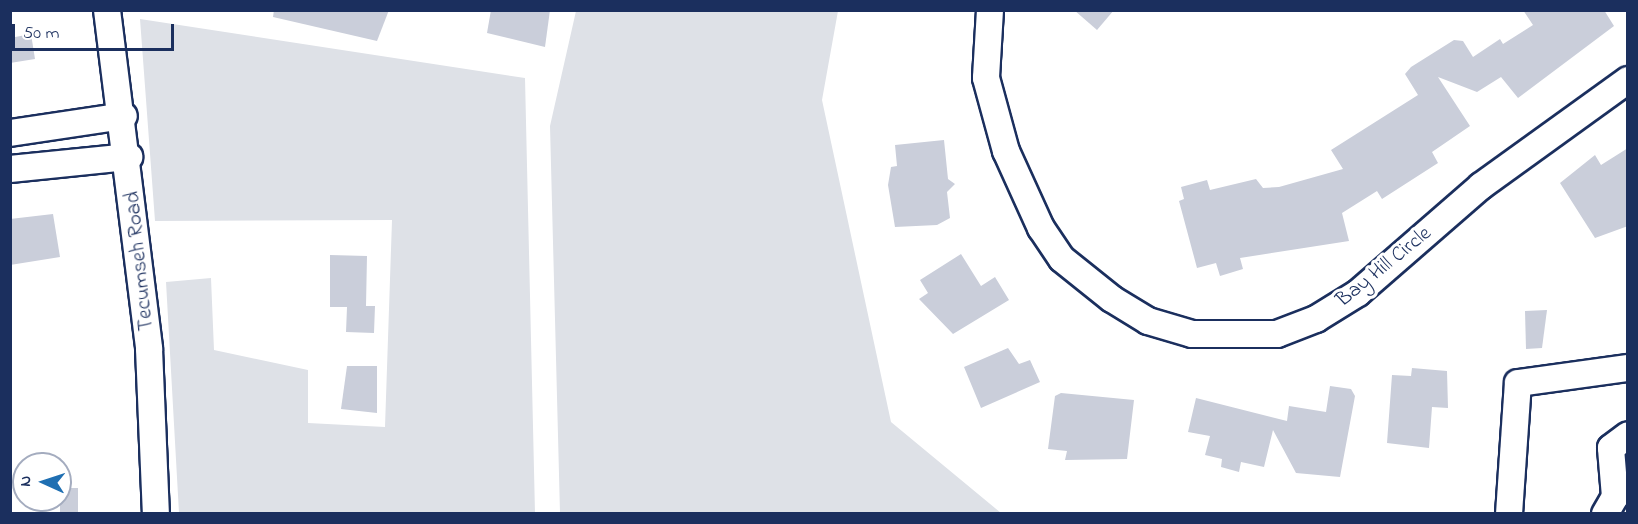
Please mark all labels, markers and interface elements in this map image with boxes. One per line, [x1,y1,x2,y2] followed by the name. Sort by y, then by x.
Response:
[15,12,177,50] scale bar
[23,21,60,47] text: 50 m
[120,190,160,332] street label: Tecumseh Road
[1331,221,1437,313] street label: Bay Hill Circle
[12,452,72,512] north arrow
[14,475,38,487] text: N

